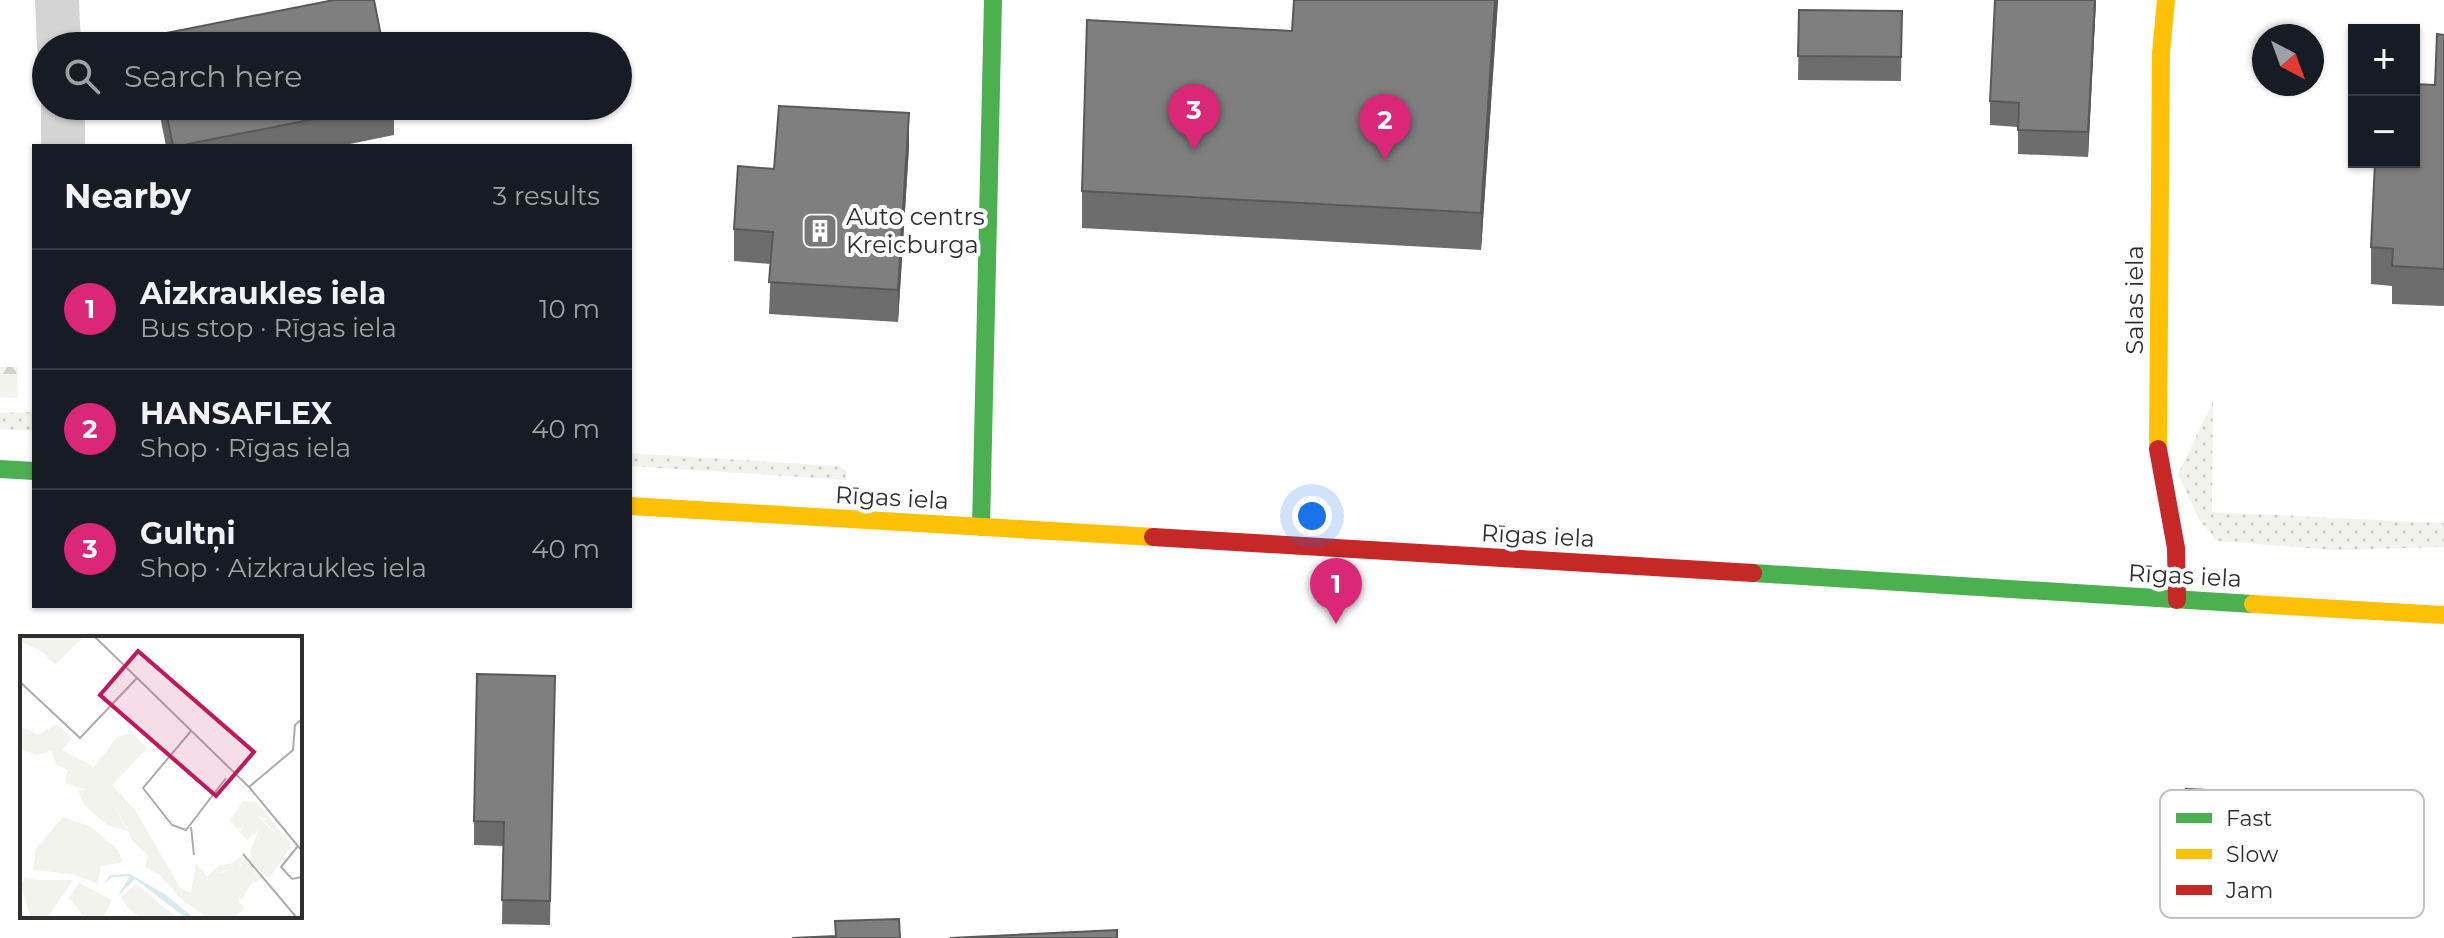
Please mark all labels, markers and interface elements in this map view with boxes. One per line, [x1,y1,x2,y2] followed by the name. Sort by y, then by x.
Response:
[2252,24,2324,96] north arrow
[2348,24,2420,168] map controls
[2348,24,2420,96] button: +
[32,32,632,120] search box
[60,54,104,98] icon: search
[124,58,302,95] text: Search here
[1168,84,1220,150] pin: 3
[1359,94,1411,160] pin: 2
[2348,96,2420,168] button: −
[64,175,191,217] text: Nearby
[493,180,600,212] text: 3 results
[846,202,985,259] place label: Auto centrs Kreicburga
[801,212,839,250] building icon: Auto centrs Kreicburga
[2120,245,2149,355] street label: Salas iela
[140,275,386,312] text: Aizkraukles iela
[85,293,95,325] text: 1
[539,293,600,325] text: 10 m
[140,312,397,344] text: Bus stop · Rīgas iela
[140,395,332,432] text: HANSAFLEX
[82,413,98,445] text: 2
[531,413,600,445] text: 40 m
[140,432,351,464] text: Shop · Rīgas iela
[834,480,950,515] street label: Rīgas iela
[1292,496,1332,536] your location
[140,515,236,552] text: Gultņi
[1480,518,1596,553] street label: Rīgas iela
[82,533,98,565] text: 3
[531,533,600,565] text: 40 m
[140,552,427,584] text: Shop · Aizkraukles iela
[1310,558,1362,624] pin: 1
[2127,558,2243,593] street label: Rīgas iela
[20,636,302,918] inset map
[2160,790,2424,918] legend
[2226,805,2272,832] text: Fast
[2226,841,2279,868] text: Slow
[2225,877,2273,904] text: Jam

